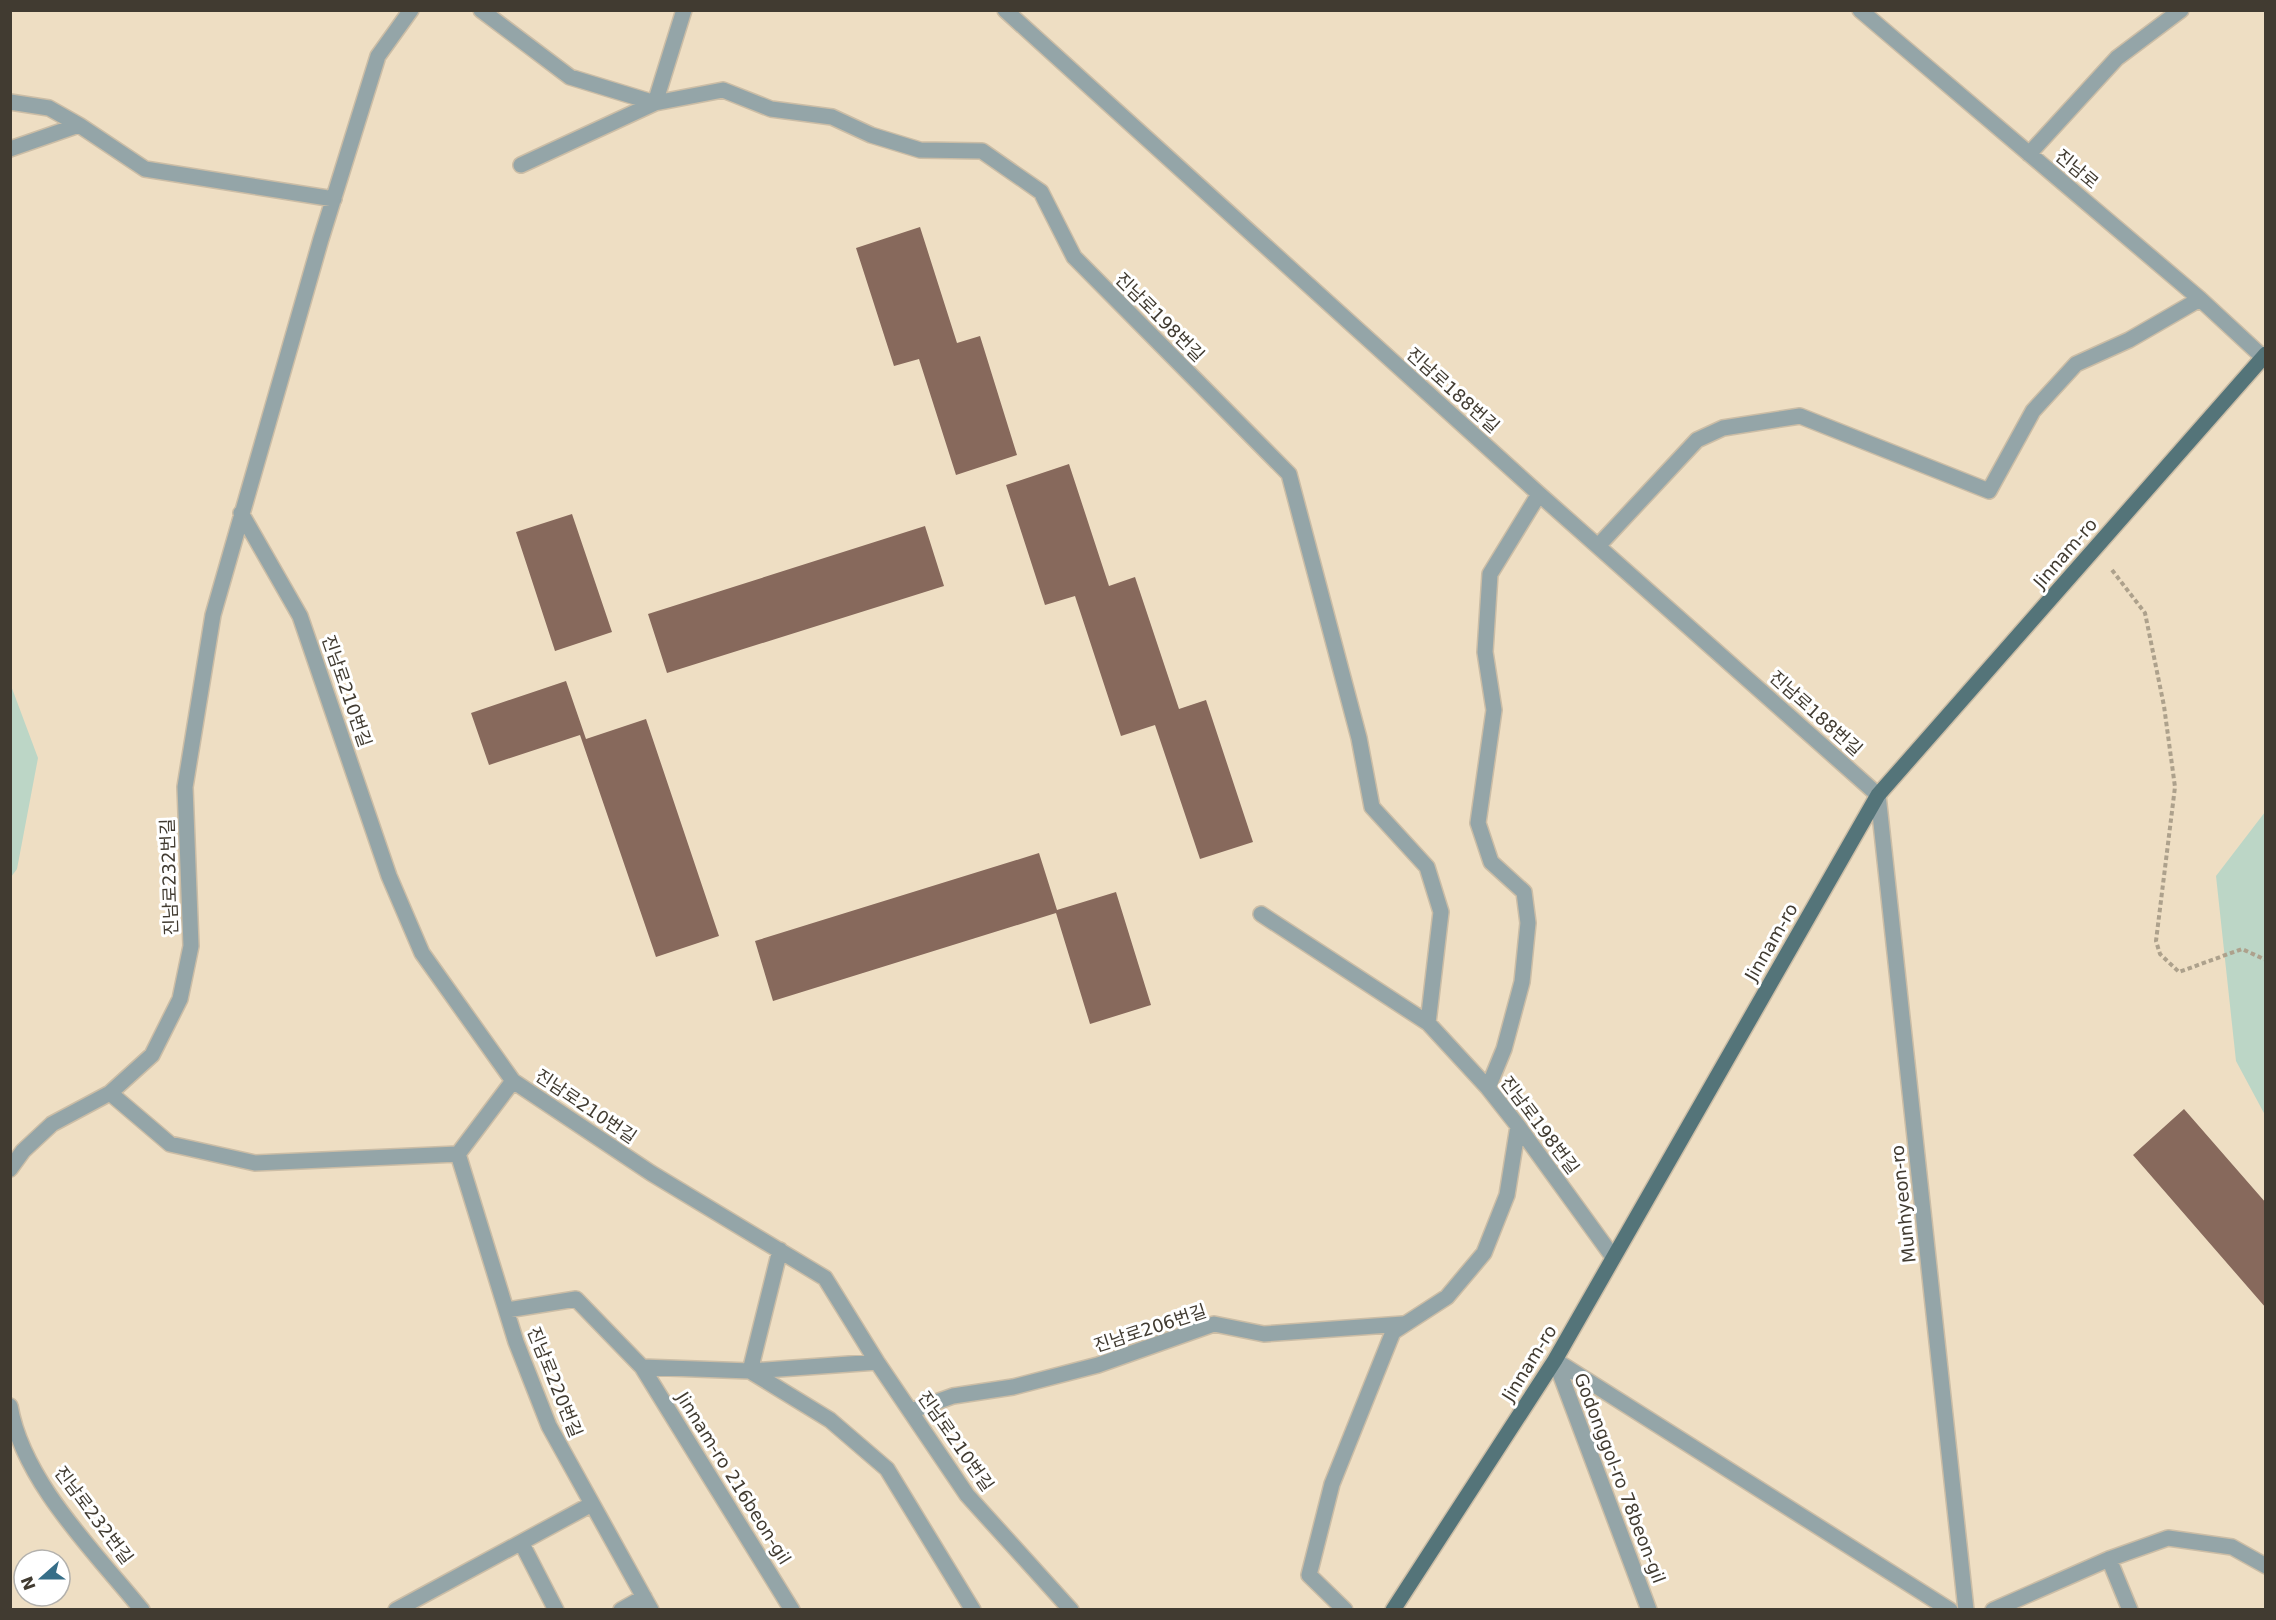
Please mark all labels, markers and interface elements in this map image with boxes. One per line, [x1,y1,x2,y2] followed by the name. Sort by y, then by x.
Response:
[2051,145,2103,193] street label: 진남로
[1111,268,1209,366] street label: 진남로198번길
[1402,343,1504,437] street label: 진남로188번길
[2028,514,2101,593] street label: Jinnam-ro
[318,632,376,750] street label: 진남로210번길
[1765,666,1867,760] street label: 진남로188번길
[156,818,182,936] street label: 진남로232번길
[1740,899,1802,985] street label: Jinnam-ro
[532,1065,640,1147] street label: 진남로210번길
[1496,1072,1584,1178] street label: 진남로198번길
[1886,1144,1920,1264] street label: Munhyeon-ro
[1091,1300,1209,1356] street label: 진남로206번길
[1497,1321,1561,1406] street label: Jinnam-ro
[523,1324,587,1440] street label: 진남로220번길
[1570,1370,1670,1586] street label: Godonggol-ro 78beon-gil
[672,1387,796,1568] street label: Jinnam-ro 216beon-gil
[914,1387,998,1495] street label: 진남로210번길
[50,1462,138,1568] street label: 진남로232번길
[12,1548,72,1608] north arrow
[17,1574,40,1593] text: N

